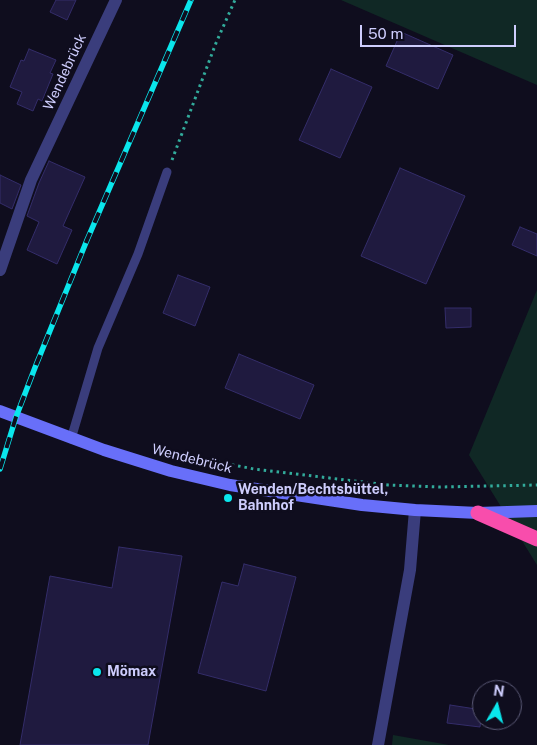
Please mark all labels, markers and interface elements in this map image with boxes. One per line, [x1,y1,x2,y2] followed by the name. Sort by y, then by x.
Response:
[362,15,518,47] scale bar
[368,25,403,42] text: 50 m
[40,31,90,113] street label: Wendebrück
[150,441,234,477] street label: Wendebrück
[238,482,388,514] place label: Wenden/Bechtsbüttel, Bahnhof
[222,492,234,504] marker: Wenden/Bechtsbüttel, Bahnhof
[107,664,156,680] place label: Mömax
[91,666,103,678] marker: Mömax
[472,680,522,730] north arrow
[492,682,505,700] text: N

